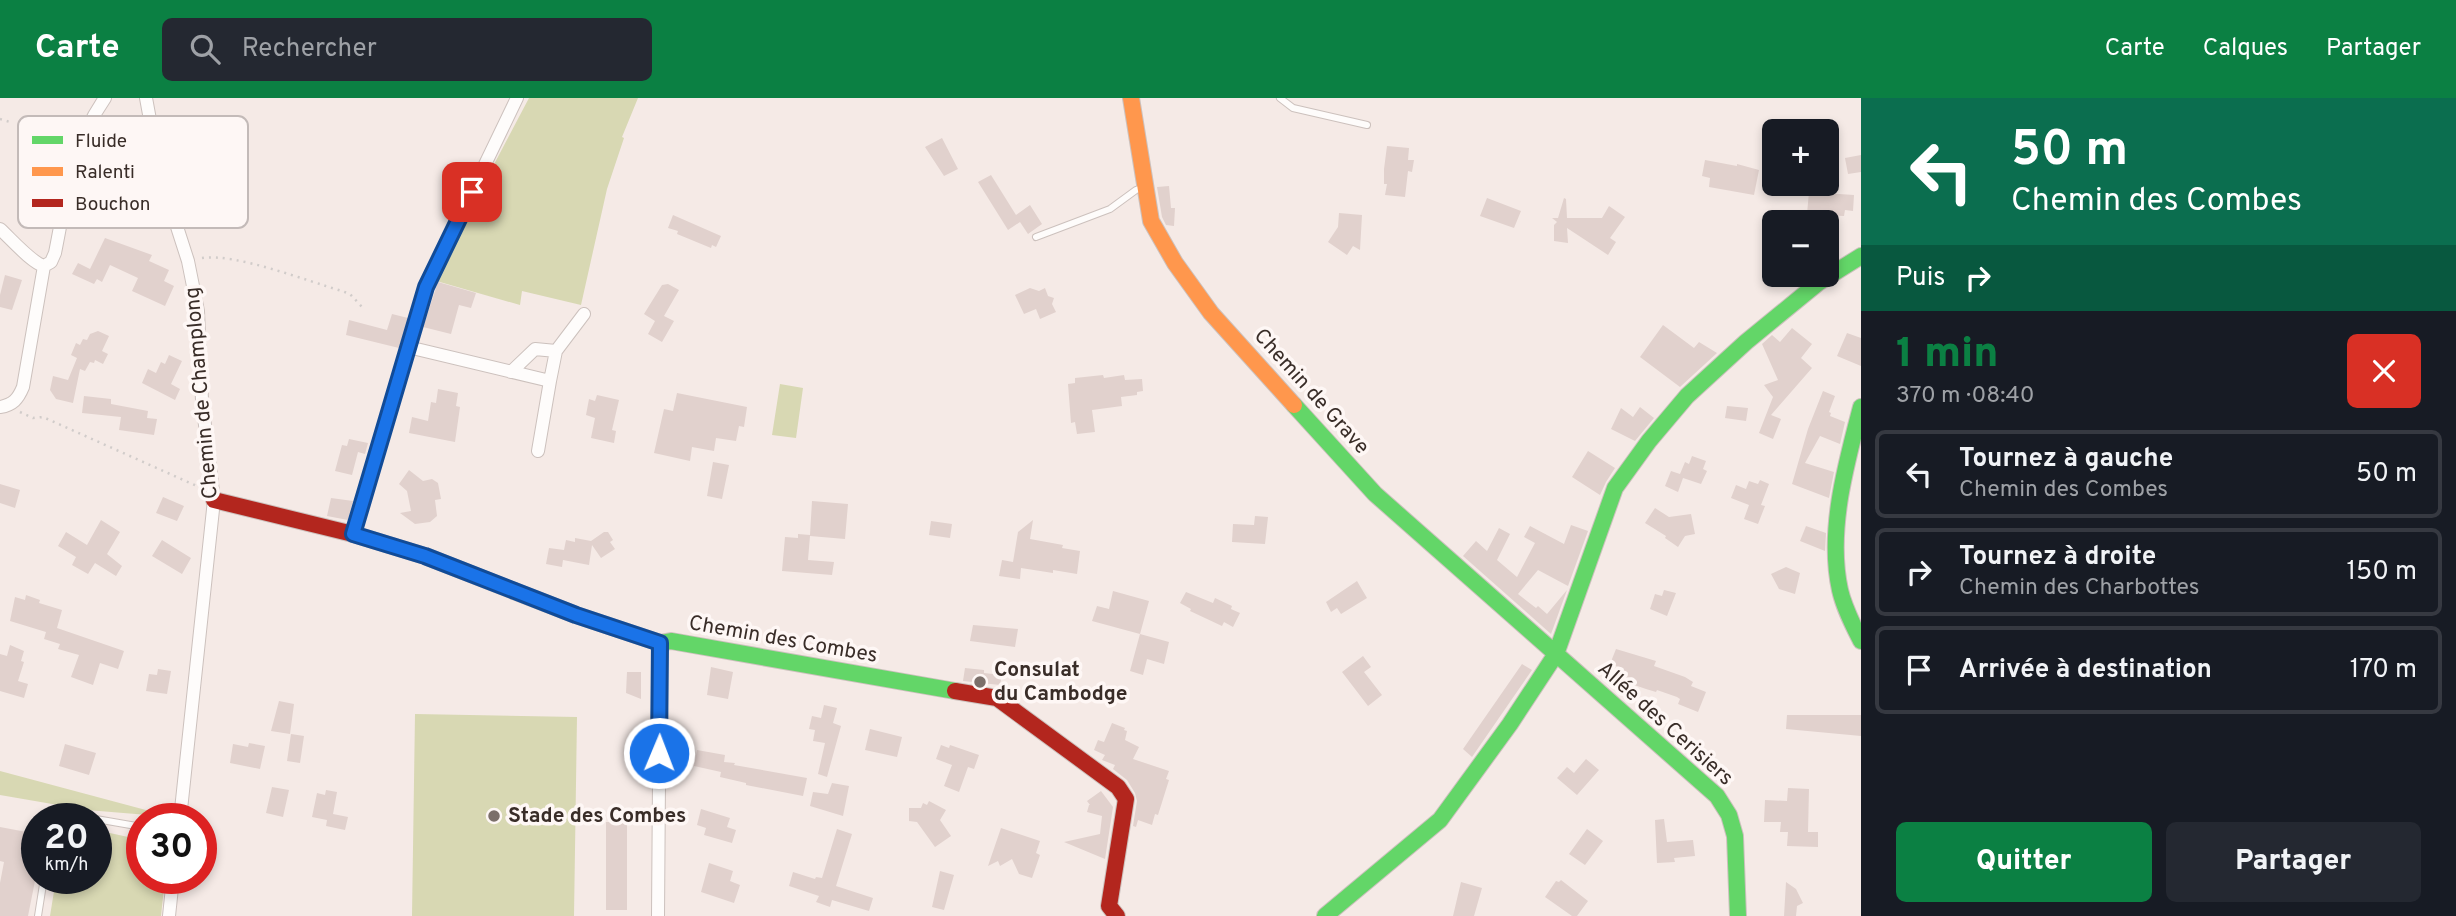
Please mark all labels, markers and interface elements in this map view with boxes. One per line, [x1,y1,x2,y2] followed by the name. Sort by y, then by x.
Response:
[162,18,652,81] search box
[35,28,120,70] text: Carte
[186,30,224,68] icon: search
[242,33,377,66] text: Rechercher
[2105,34,2165,64] text: Carte
[2203,34,2288,64] text: Calques
[2326,34,2421,64] text: Partager
[18,116,248,228] legend
[1762,119,1839,287] map controls
[1762,119,1839,196] button: +
[2011,121,2128,183] text: 50 m
[1896,126,1987,217] icon: left
[75,130,127,154] text: Fluide
[75,161,135,185] text: Ralenti
[442,162,502,222] pin
[453,173,491,211] icon: arrive
[2011,182,2302,222] text: Chemin des Combes
[75,193,151,217] text: Bouchon
[1762,210,1839,287] button: −
[1959,259,1997,297] icon: right
[1896,262,1945,295] text: Puis
[179,286,225,500] street label: Chemin de Champlong
[1247,323,1375,461] street label: Chemin de Grave
[1896,329,1999,382] text: 1 min
[2347,334,2421,408] button: close
[1896,382,2034,411] text: 370 m · 08:40
[1959,443,2173,476] text: Tournez à gauche
[1900,455,1938,493] icon: left
[2356,458,2417,491] text: 50 m
[1959,476,2168,505] text: Chemin des Combes
[1959,541,2156,574] text: Tournez à droite
[1900,553,1938,591] icon: right
[2346,556,2417,589] text: 150 m
[1959,574,2200,603] text: Chemin des Charbottes
[687,610,879,670] street label: Chemin des Combes
[1900,651,1938,689] icon: arrive
[1959,654,2212,687] text: Arrivée à destination
[2350,654,2417,687] text: 170 m
[1591,656,1739,792] street label: Allée des Cerisiers
[994,657,1127,708] place label: Consulat du Cambodge
[972,674,988,690] marker: Consulat du Cambodge
[622,716,696,790] position arrow
[126,803,217,894] speed limit sign: 30
[508,803,686,830] place label: Stade des Combes
[486,808,502,824] marker: Stade des Combes
[44,817,89,861] text: 20
[1896,822,2152,902] button: Quitter
[2166,822,2421,902] button: Partager
[45,854,88,877] text: km/h

